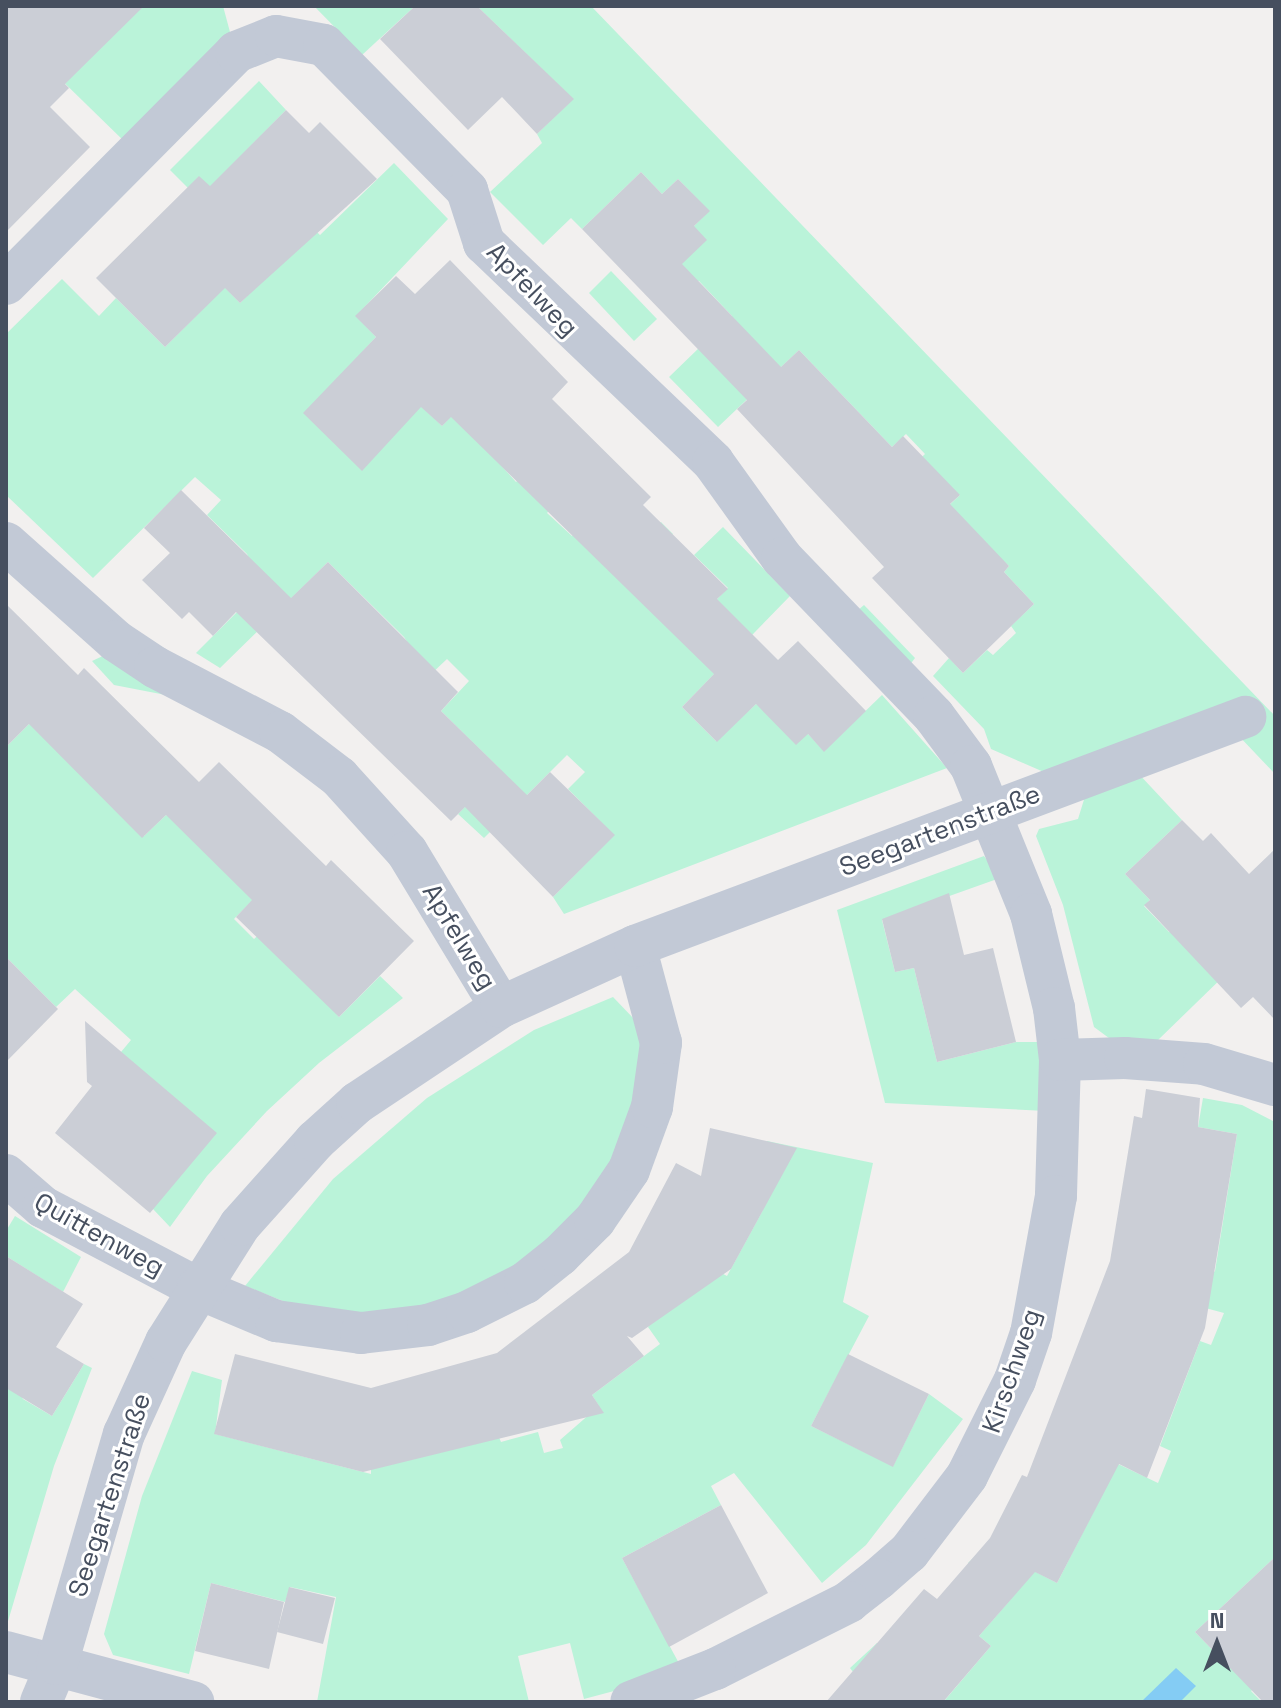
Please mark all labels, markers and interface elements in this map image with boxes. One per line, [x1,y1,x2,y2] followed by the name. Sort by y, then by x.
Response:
[480,237,584,343] street label: Apfelweg
[835,778,1045,884] street label: Seegartenstraße
[415,878,503,996] street label: Apfelweg
[29,1186,169,1284] street label: Quittenweg
[976,1305,1048,1437] street label: Kirschweg
[62,1389,158,1601] street label: Seegartenstraße
[1177,1604,1257,1684] north arrow
[1210,1606,1224,1634] text: N

